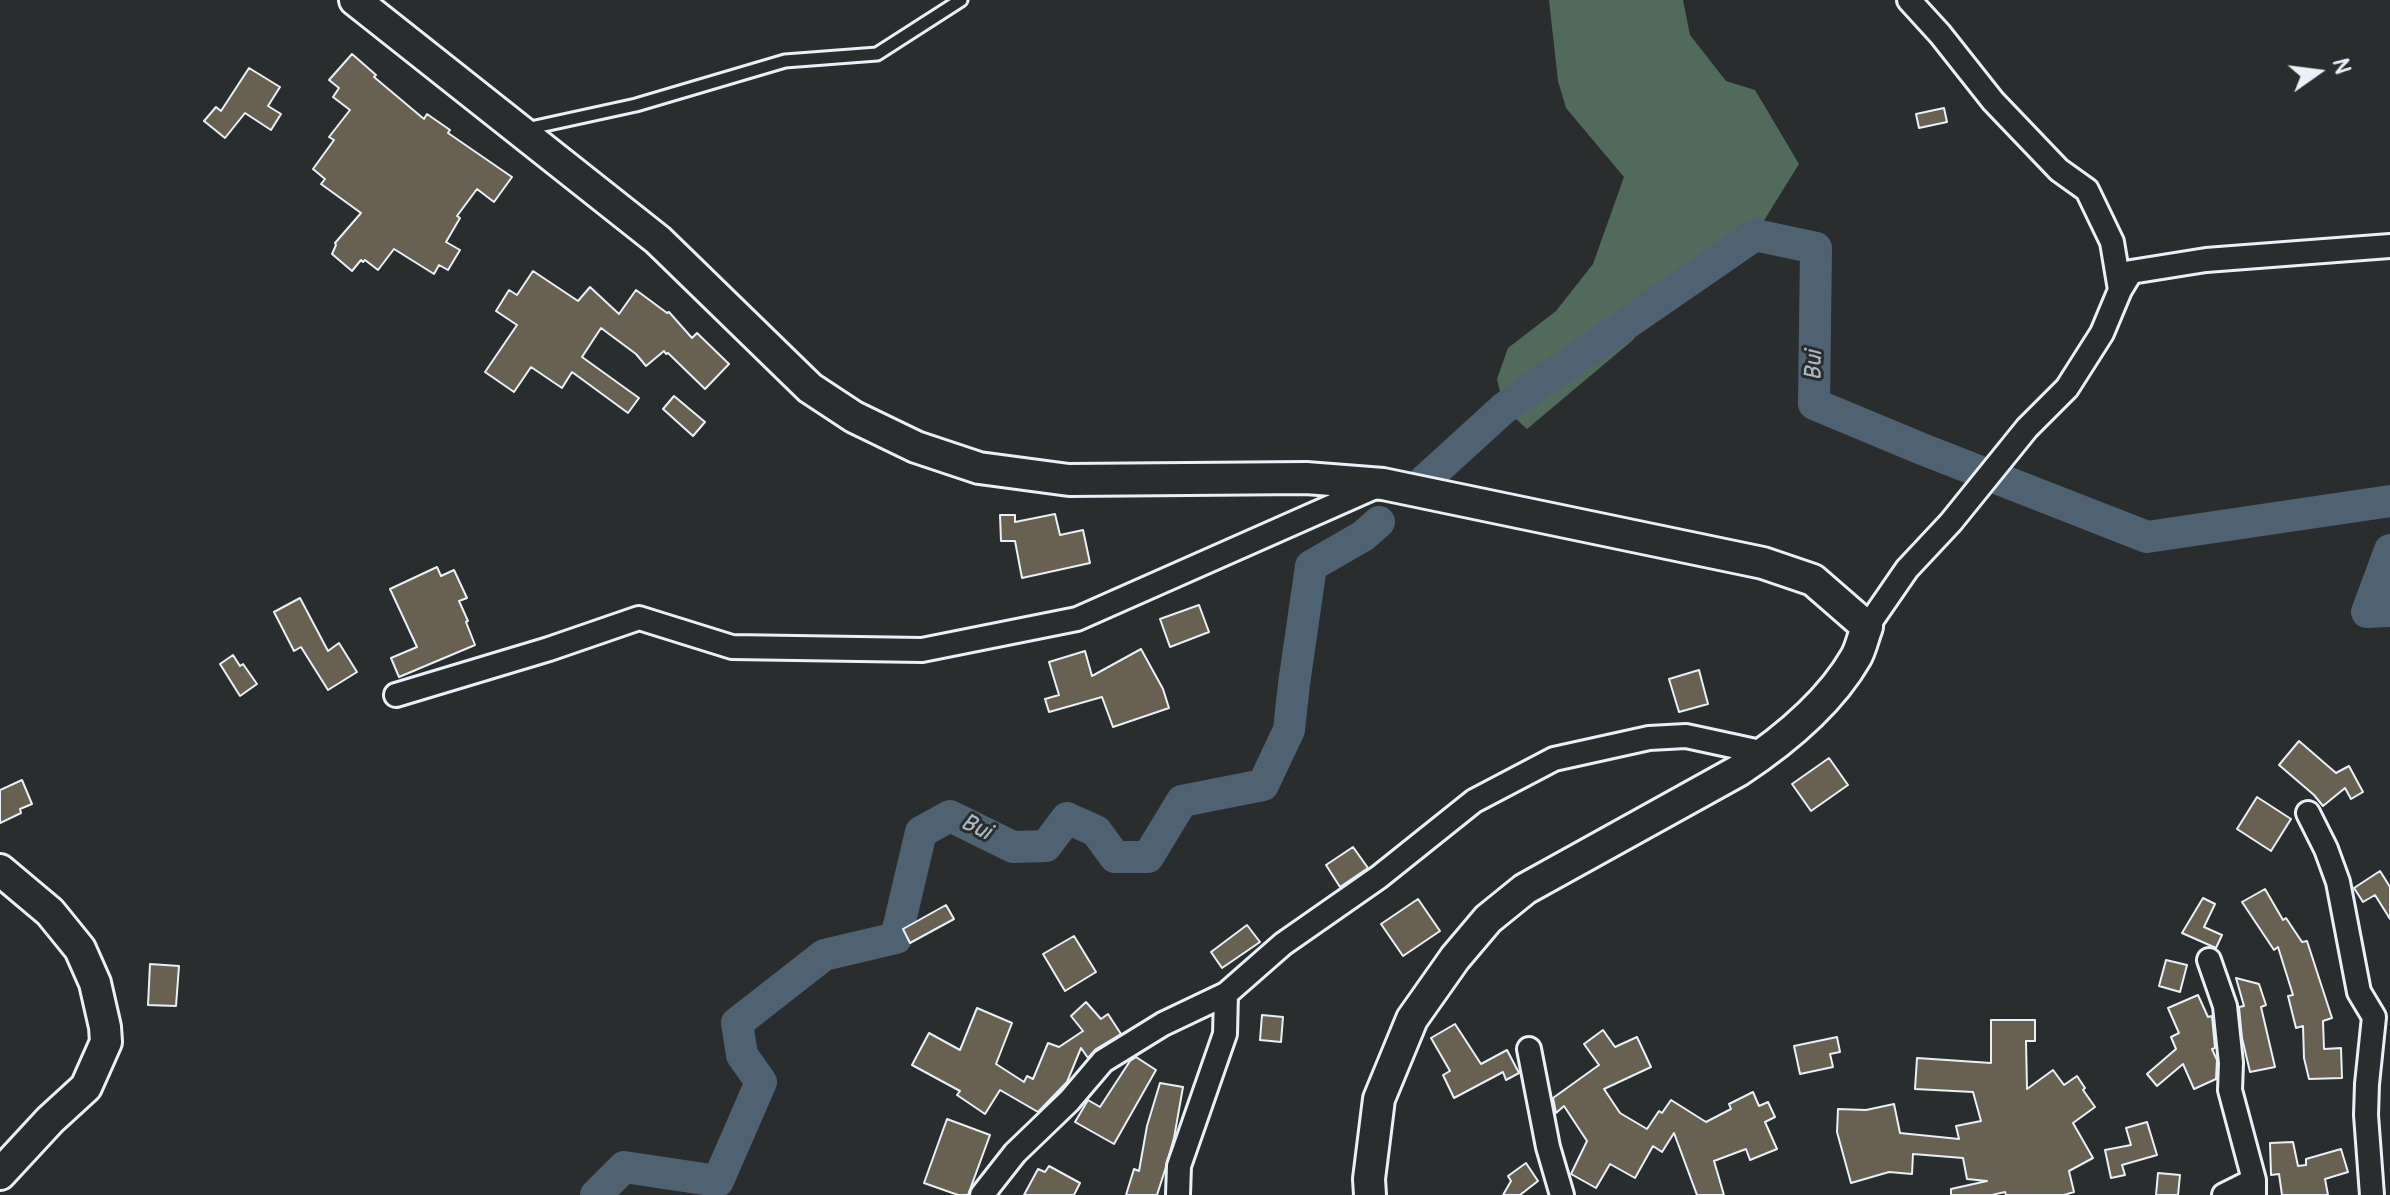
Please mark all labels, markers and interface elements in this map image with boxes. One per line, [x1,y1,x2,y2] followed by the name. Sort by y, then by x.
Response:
[2278,32,2358,112] north arrow
[2326,56,2357,77] text: N
[1800,351,1830,381] water label: Bui
[955,808,995,848] water label: Bui

